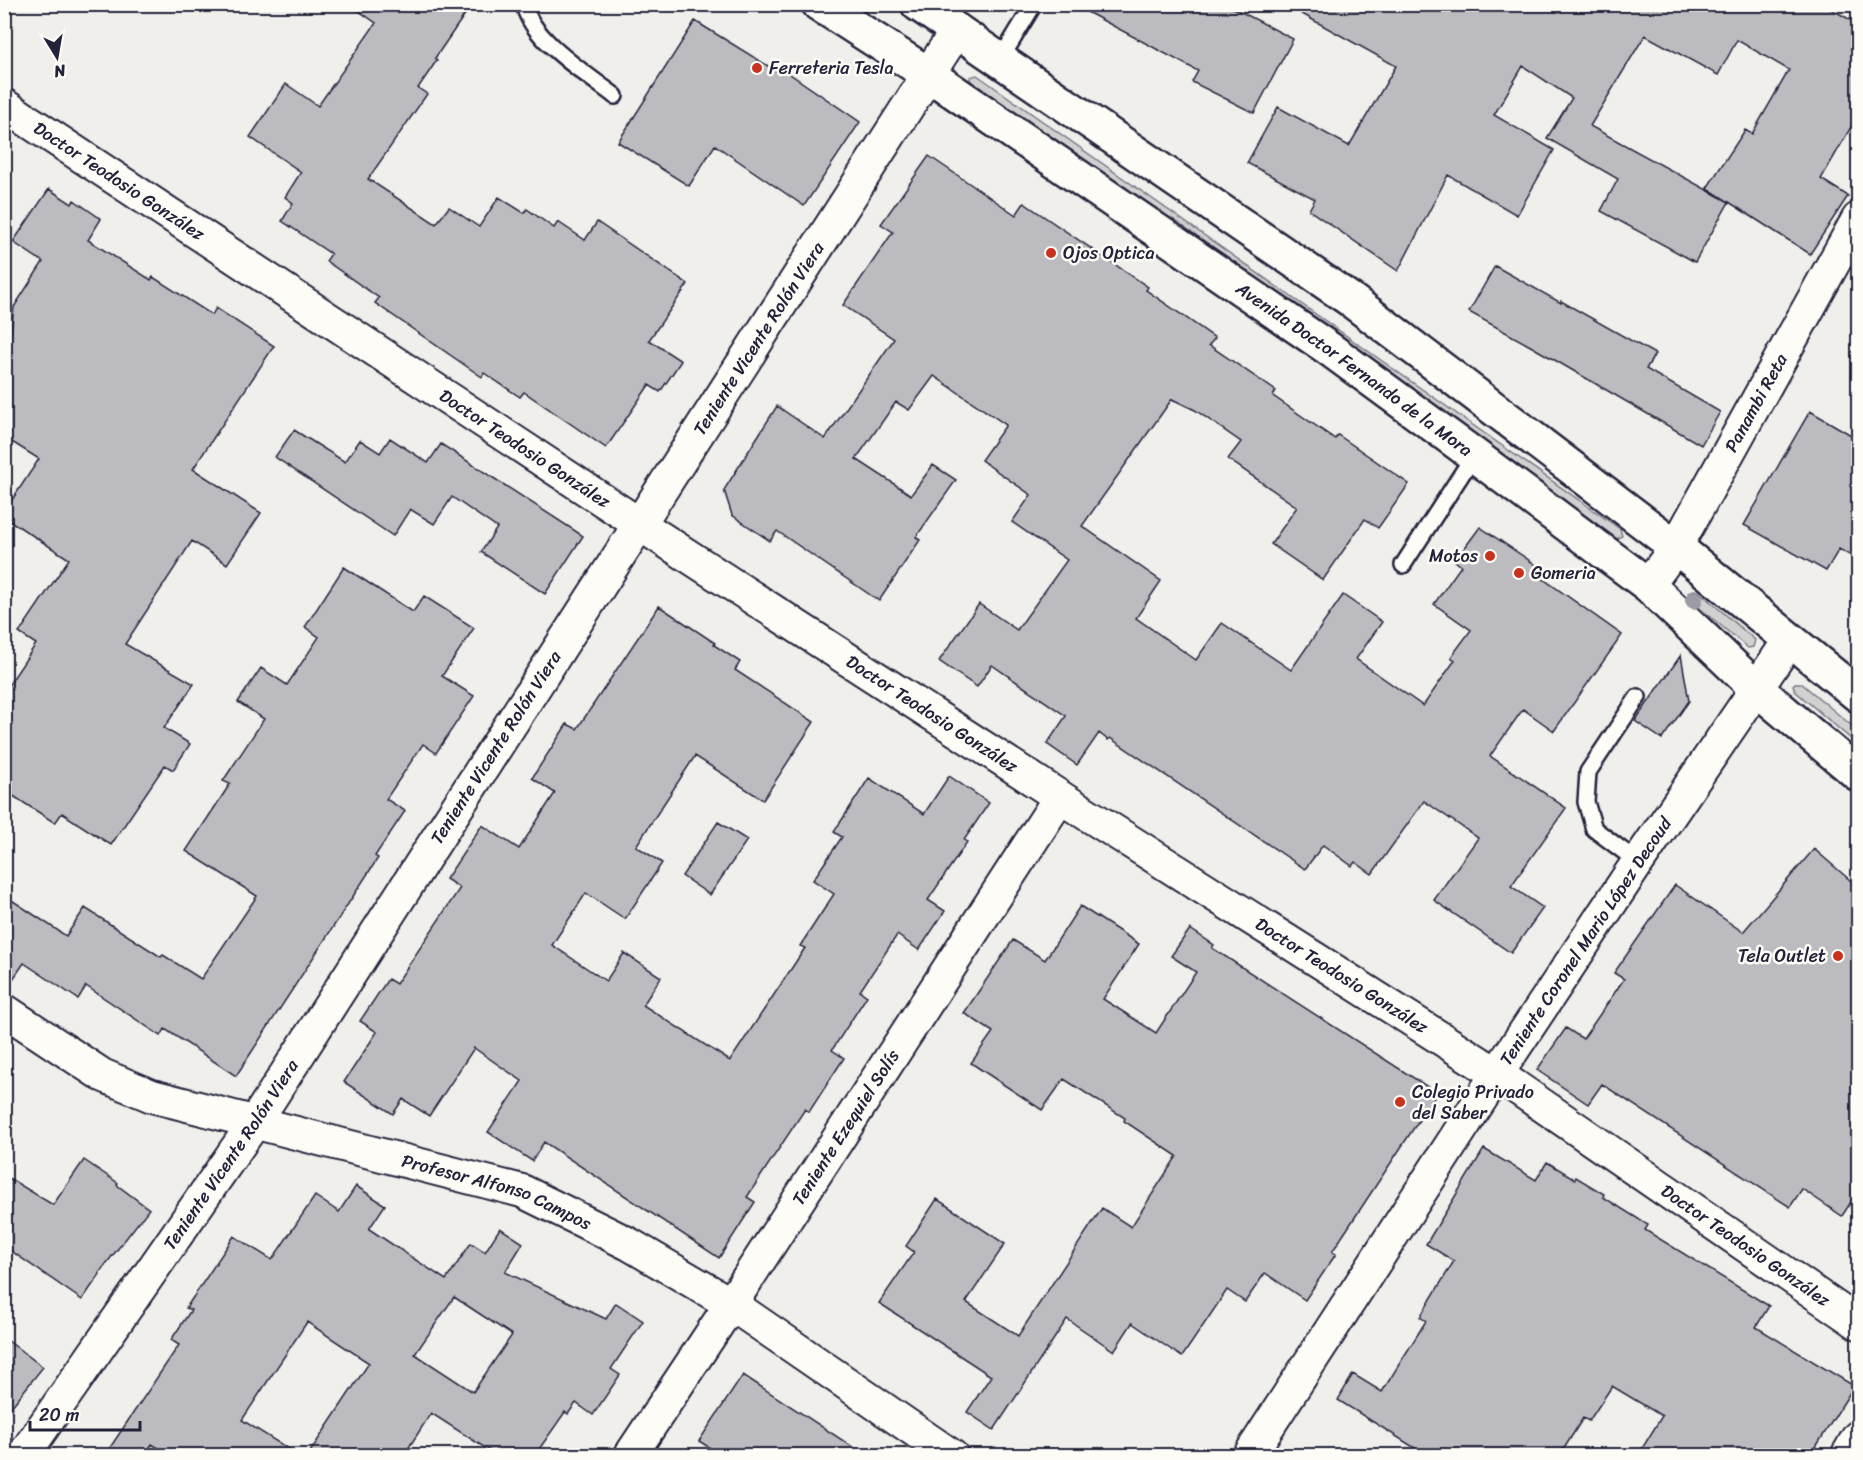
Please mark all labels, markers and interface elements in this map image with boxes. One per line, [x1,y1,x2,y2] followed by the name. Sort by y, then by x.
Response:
[27,27,87,87] north arrow
[769,52,894,84] place label: Ferreteria Tesla
[51,56,69,87] text: N
[750,61,764,75] marker: Ferreteria Tesla
[27,113,212,250] street label: Doctor Teodosio González
[684,234,834,442] street label: Teniente Vicente Rolón Viera
[1063,237,1155,269] place label: Ojos Optica
[1044,246,1058,260] marker: Ojos Optica
[1228,273,1480,465] street label: Avenida Doctor Fernando de la Mora
[1716,347,1797,458] street label: Panambi Reta
[432,380,618,517] street label: Doctor Teodosio González
[1429,540,1479,572] place label: Motos
[1483,549,1497,563] marker: Motos
[1531,557,1596,589] place label: Gomeria
[1512,566,1526,580] marker: Gomeria
[421,643,571,851] street label: Teniente Vicente Rolón Viera
[839,646,1025,782] street label: Doctor Teodosio González
[1491,809,1681,1072] street label: Teniente Coronel Mario López Decoud
[1249,908,1435,1043] street label: Doctor Teodosio González
[1738,940,1826,972] place label: Tela Outlet
[1831,949,1845,963] marker: Tela Outlet
[783,1042,909,1212] street label: Teniente Ezequiel Solís
[154,1052,308,1257] street label: Teniente Vicente Rolón Viera
[1412,1076,1534,1129] place label: Colegio Privado del Saber
[1393,1095,1407,1109] marker: Colegio Privado del Saber
[398,1145,598,1239] street label: Profesor Alfonso Campos
[1654,1176,1837,1316] street label: Doctor Teodosio González
[30,1394,140,1432] scale bar
[39,1399,79,1431] text: 20 m

